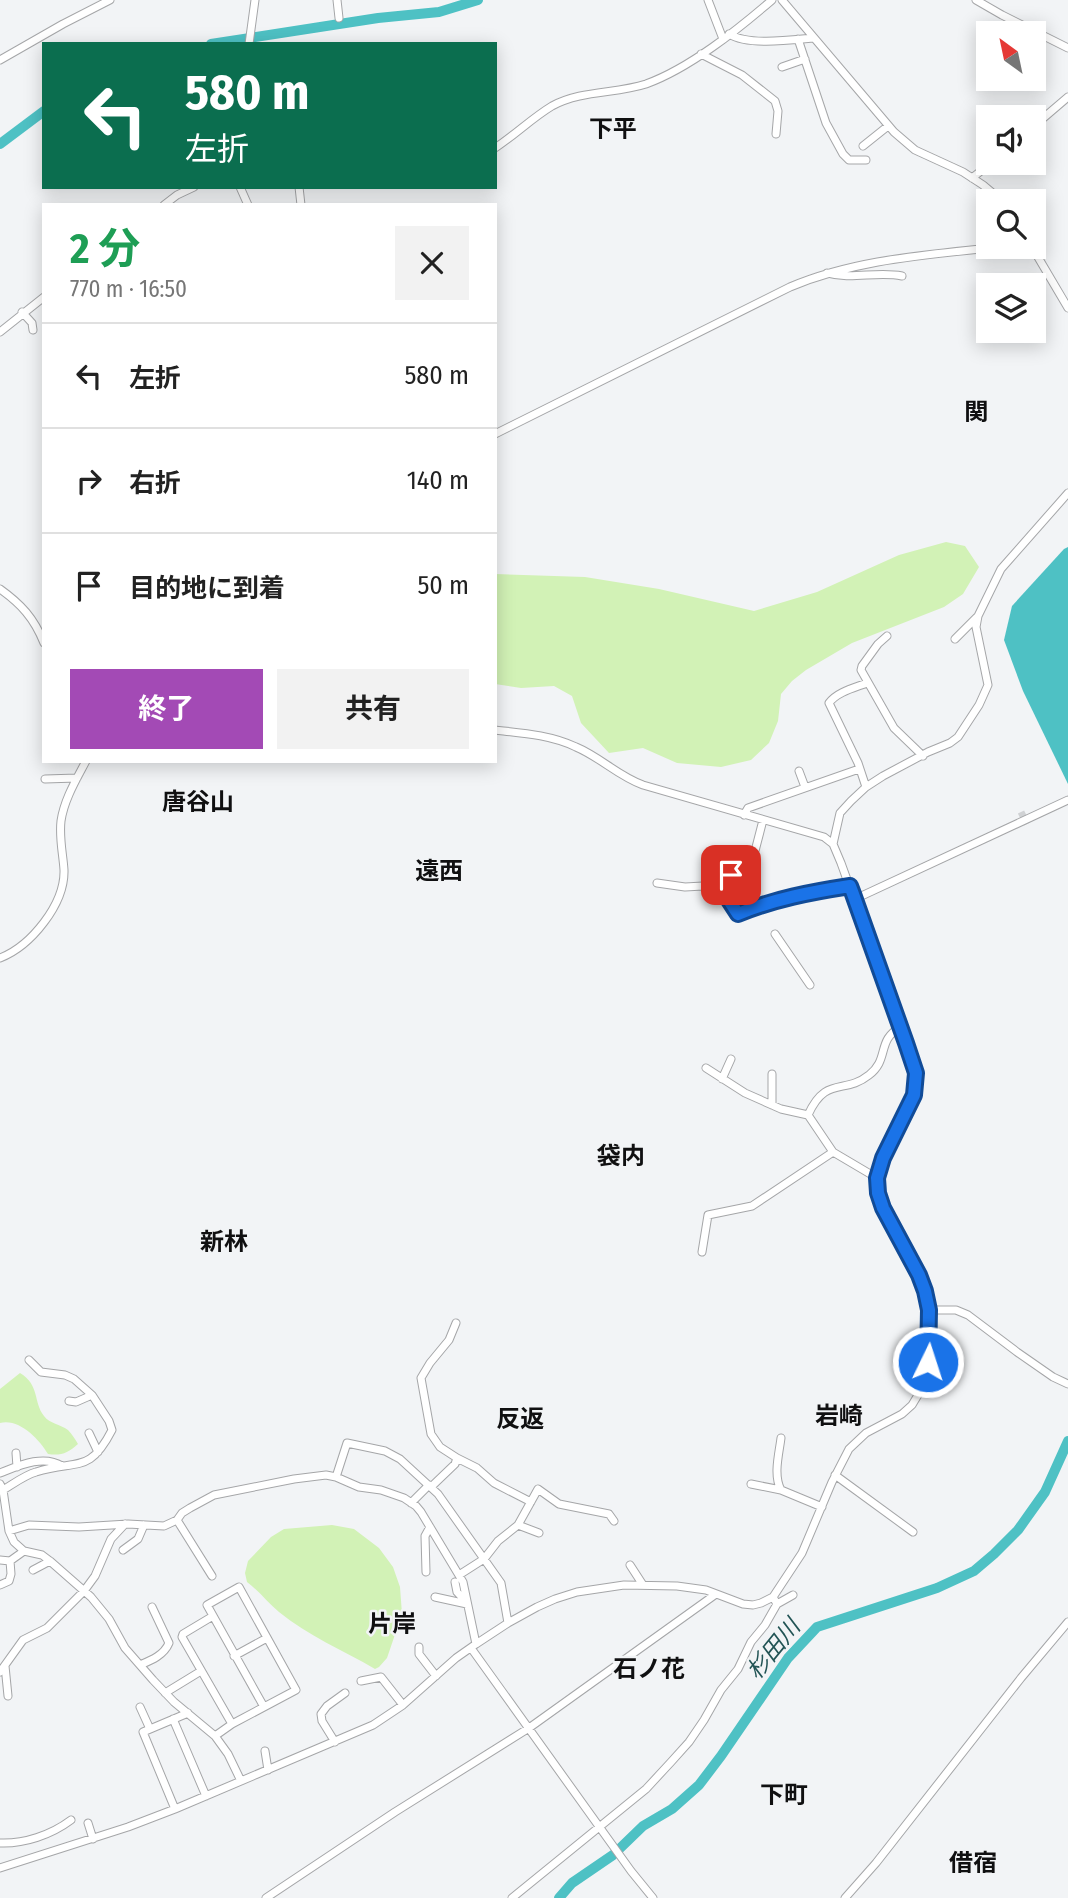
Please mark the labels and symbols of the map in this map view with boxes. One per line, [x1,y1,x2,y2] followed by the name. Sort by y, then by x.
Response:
[976,21,1046,91] north arrow
[589,115,637,143] district label: 下平
[964,398,988,426] district label: 関
[162,788,234,816] district label: 唐谷山
[701,845,761,905] pin
[415,857,463,885] district label: 遠西
[596,1142,645,1170] district label: 袋内
[200,1228,248,1256] district label: 新林
[891,1325,965,1399] position arrow
[815,1402,863,1430] district label: 岩崎
[496,1405,544,1433] district label: 反返
[368,1610,416,1638] district label: 片岸
[740,1611,807,1685] water label: 杉田川
[613,1655,685,1683] district label: 石ノ花
[760,1781,808,1809] district label: 下町
[949,1849,997,1877] district label: 借宿

